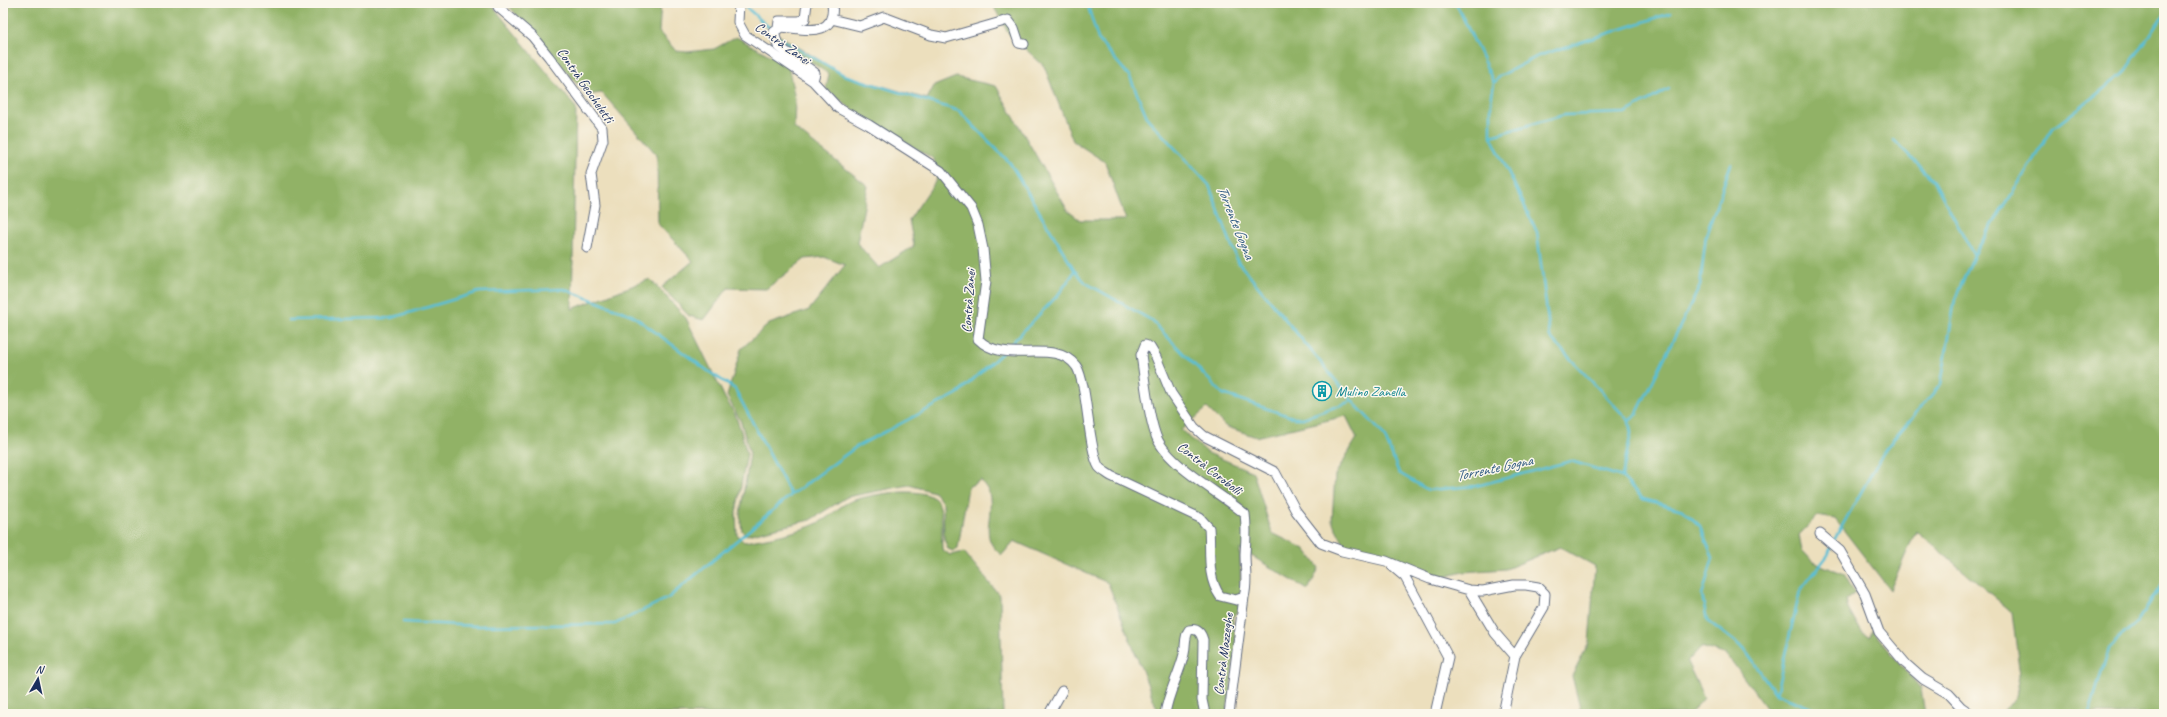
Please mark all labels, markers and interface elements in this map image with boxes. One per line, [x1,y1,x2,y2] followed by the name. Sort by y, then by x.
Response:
[752,18,816,70] street label: Contrà Zanei
[553,44,619,128] street label: Contrà Geccheletti
[1212,183,1260,263] water label: Torrente Gogna
[958,266,979,333] street label: Contrà Zanei
[1311,380,1333,402] building icon: Mulino Zanella
[1336,383,1407,400] place label: Mulino Zanella
[1174,438,1247,500] street label: Contrà Corobolli
[1454,451,1536,486] water label: Torrente Gogna
[1210,611,1237,696] street label: Contrà Mazzeghe
[18,659,58,699] north arrow
[35,662,46,677] text: N

